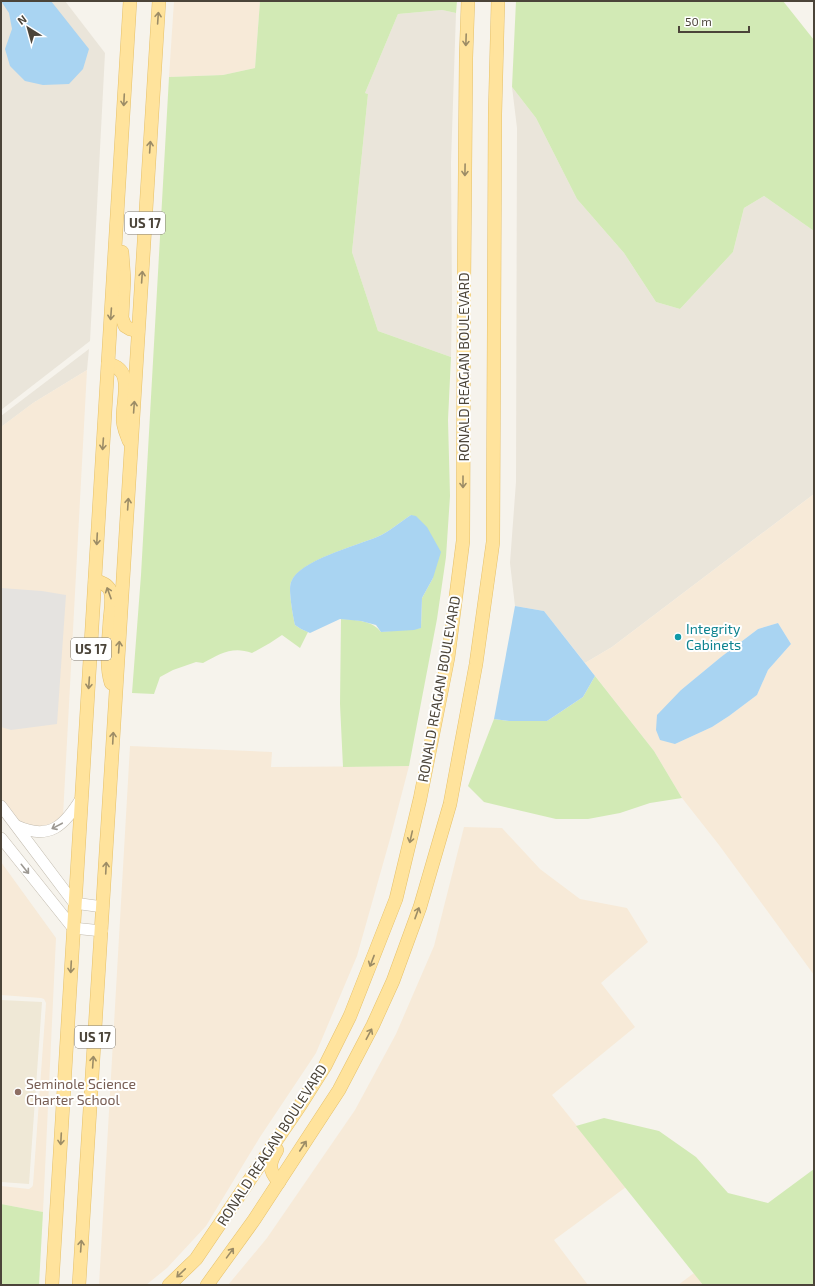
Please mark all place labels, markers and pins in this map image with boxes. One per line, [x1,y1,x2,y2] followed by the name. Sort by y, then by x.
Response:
[686,620,741,653] place label: Integrity Cabinets
[673,632,683,642] marker: Integrity Cabinets
[26,1075,136,1108] place label: Seminole Science Charter School
[13,1087,23,1097] marker: Seminole Science Charter School

